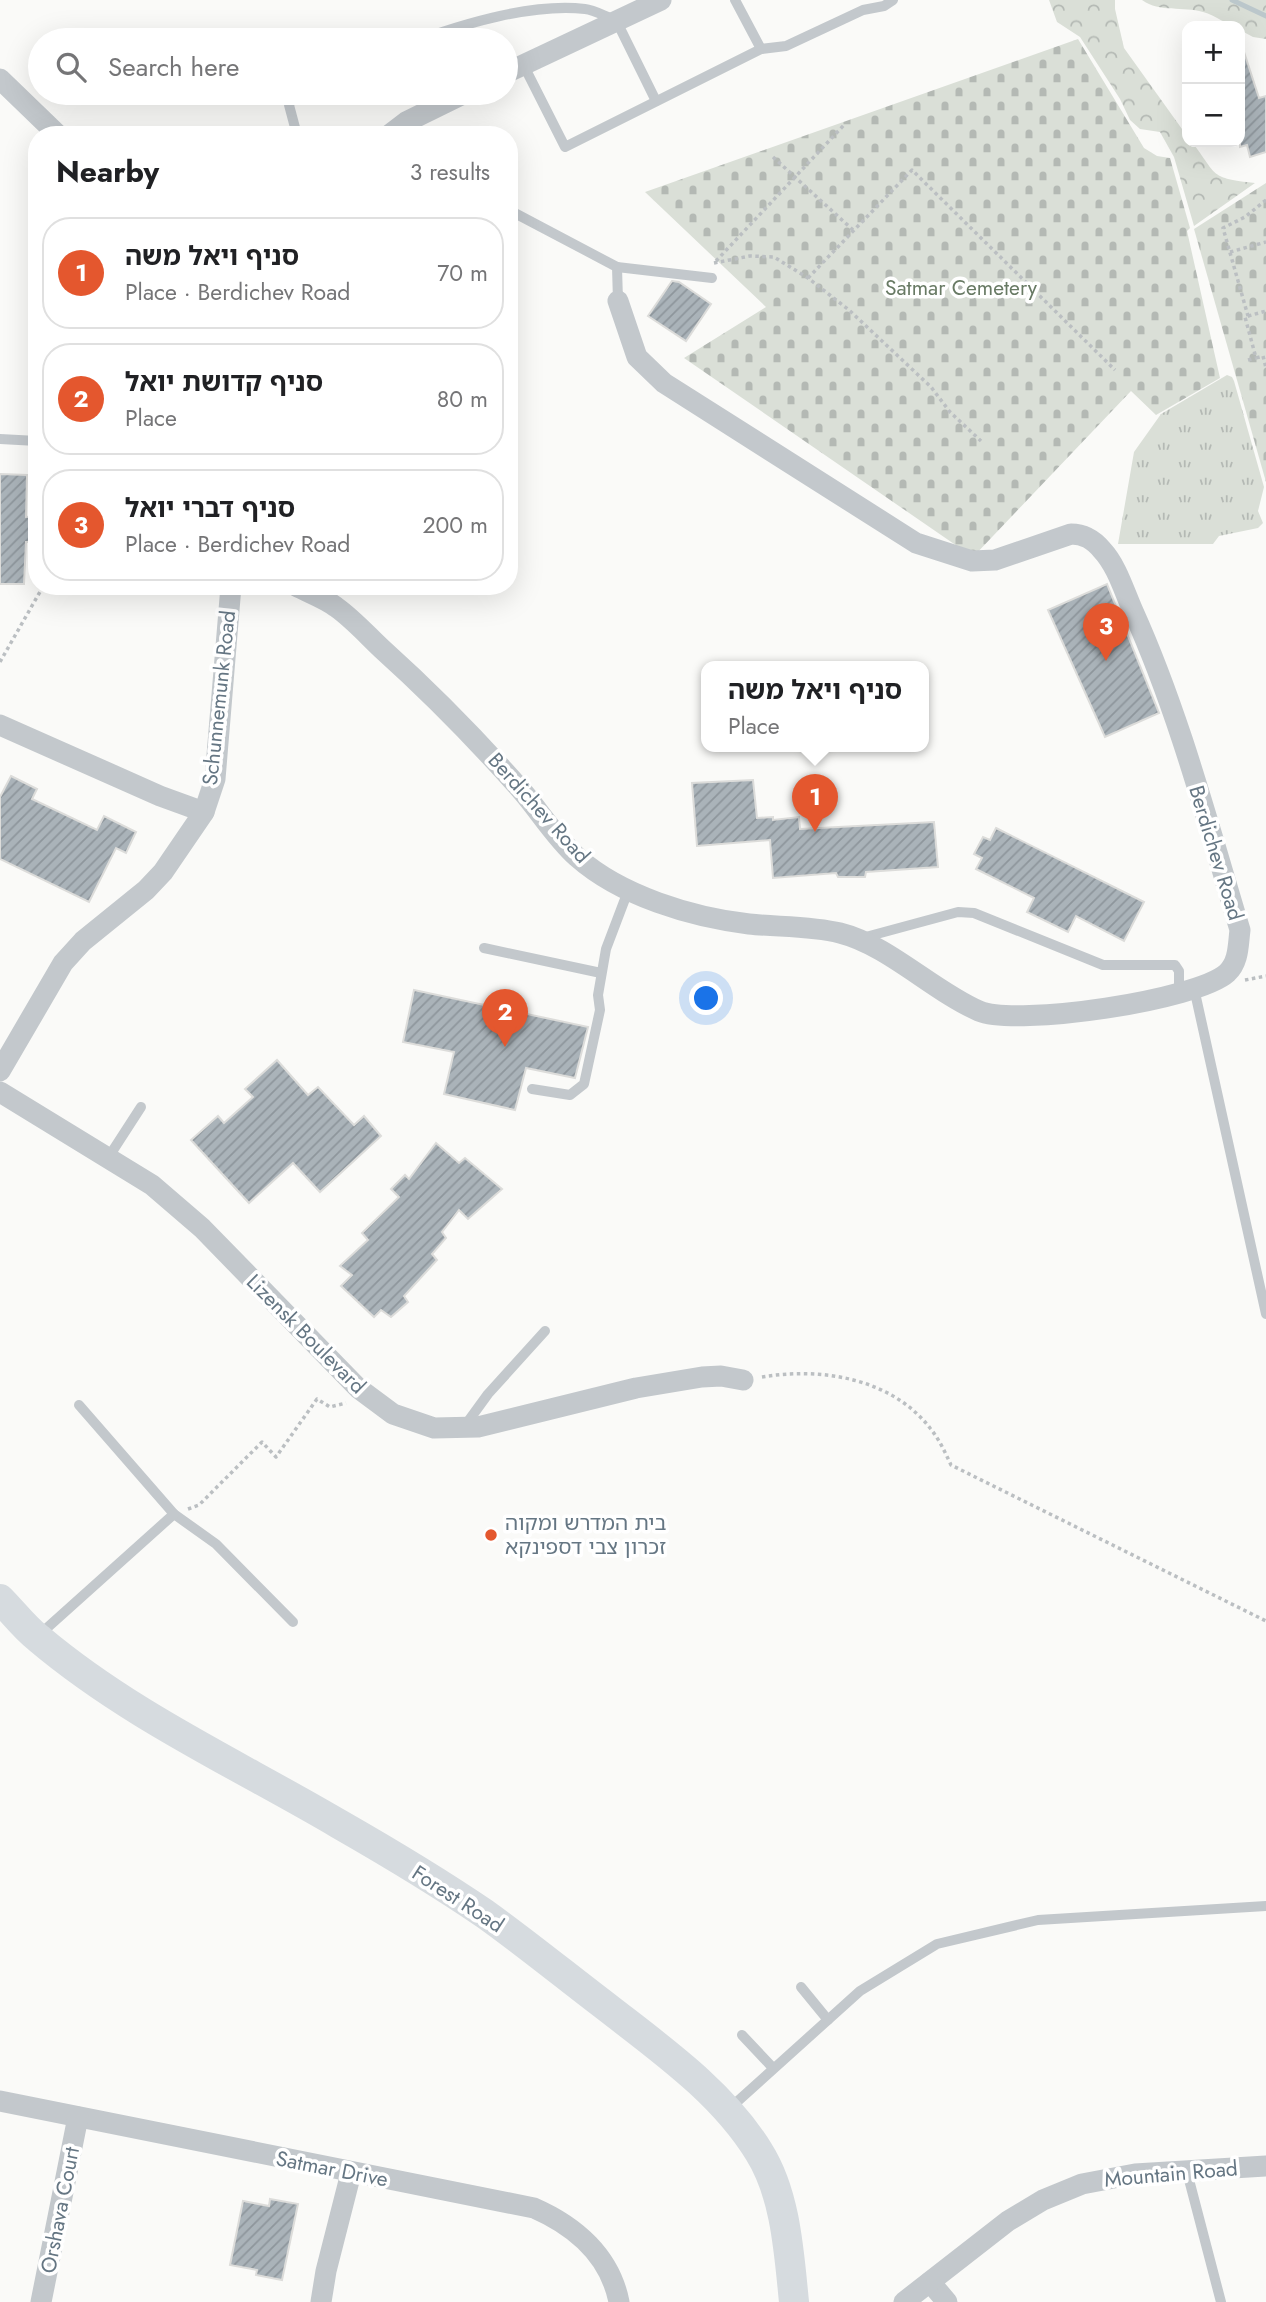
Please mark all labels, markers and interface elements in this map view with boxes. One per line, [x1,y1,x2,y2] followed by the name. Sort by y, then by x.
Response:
[1182,21,1245,147] map controls
[1182,21,1245,84] button: +
[28,28,518,105] search box
[52,48,90,86] icon: search
[108,48,240,86] text: Search here
[1182,84,1245,147] button: −
[56,150,159,193] text: Nearby
[410,155,490,189] text: 3 results
[125,237,299,275] text: סניף ויאל משה
[75,256,87,290] text: 1
[437,256,488,290] text: 70 m
[885,273,1038,303] park label: Satmar Cemetery
[125,275,350,309] text: Place · Berdichev Road
[125,363,323,401] text: סניף קדושת יואל
[73,382,89,416] text: 2
[437,382,488,416] text: 80 m
[125,401,177,435] text: Place
[125,489,295,527] text: סניף דברי יואל
[74,508,88,542] text: 3
[422,508,488,542] text: 200 m
[125,527,350,561] text: Place · Berdichev Road
[1083,603,1129,661] pin: 3
[195,609,243,787] street label: Schunnemunk Road
[701,661,929,752] popup
[728,671,902,709] text: סניף ויאל משה
[728,709,780,743] text: Place
[481,746,597,870] street label: Berdichev Road
[792,774,838,832] pin: 1
[1181,782,1251,924] street label: Berdichev Road
[689,981,723,1015] your location
[482,989,528,1047] pin: 2
[239,1267,373,1401] street label: Lizensk Boulevard
[505,1508,667,1562] place label: בית המדרש ומקוה זכרון צבי דספינקא
[483,1527,499,1543] marker: בית המדרש ומקוה זכרון צבי דספינקא
[406,1858,510,1940] street label: Forest Road
[274,2143,391,2195] street label: Satmar Drive
[33,2144,87,2276] street label: Orshava Court
[1103,2153,1239,2195] street label: Mountain Road

